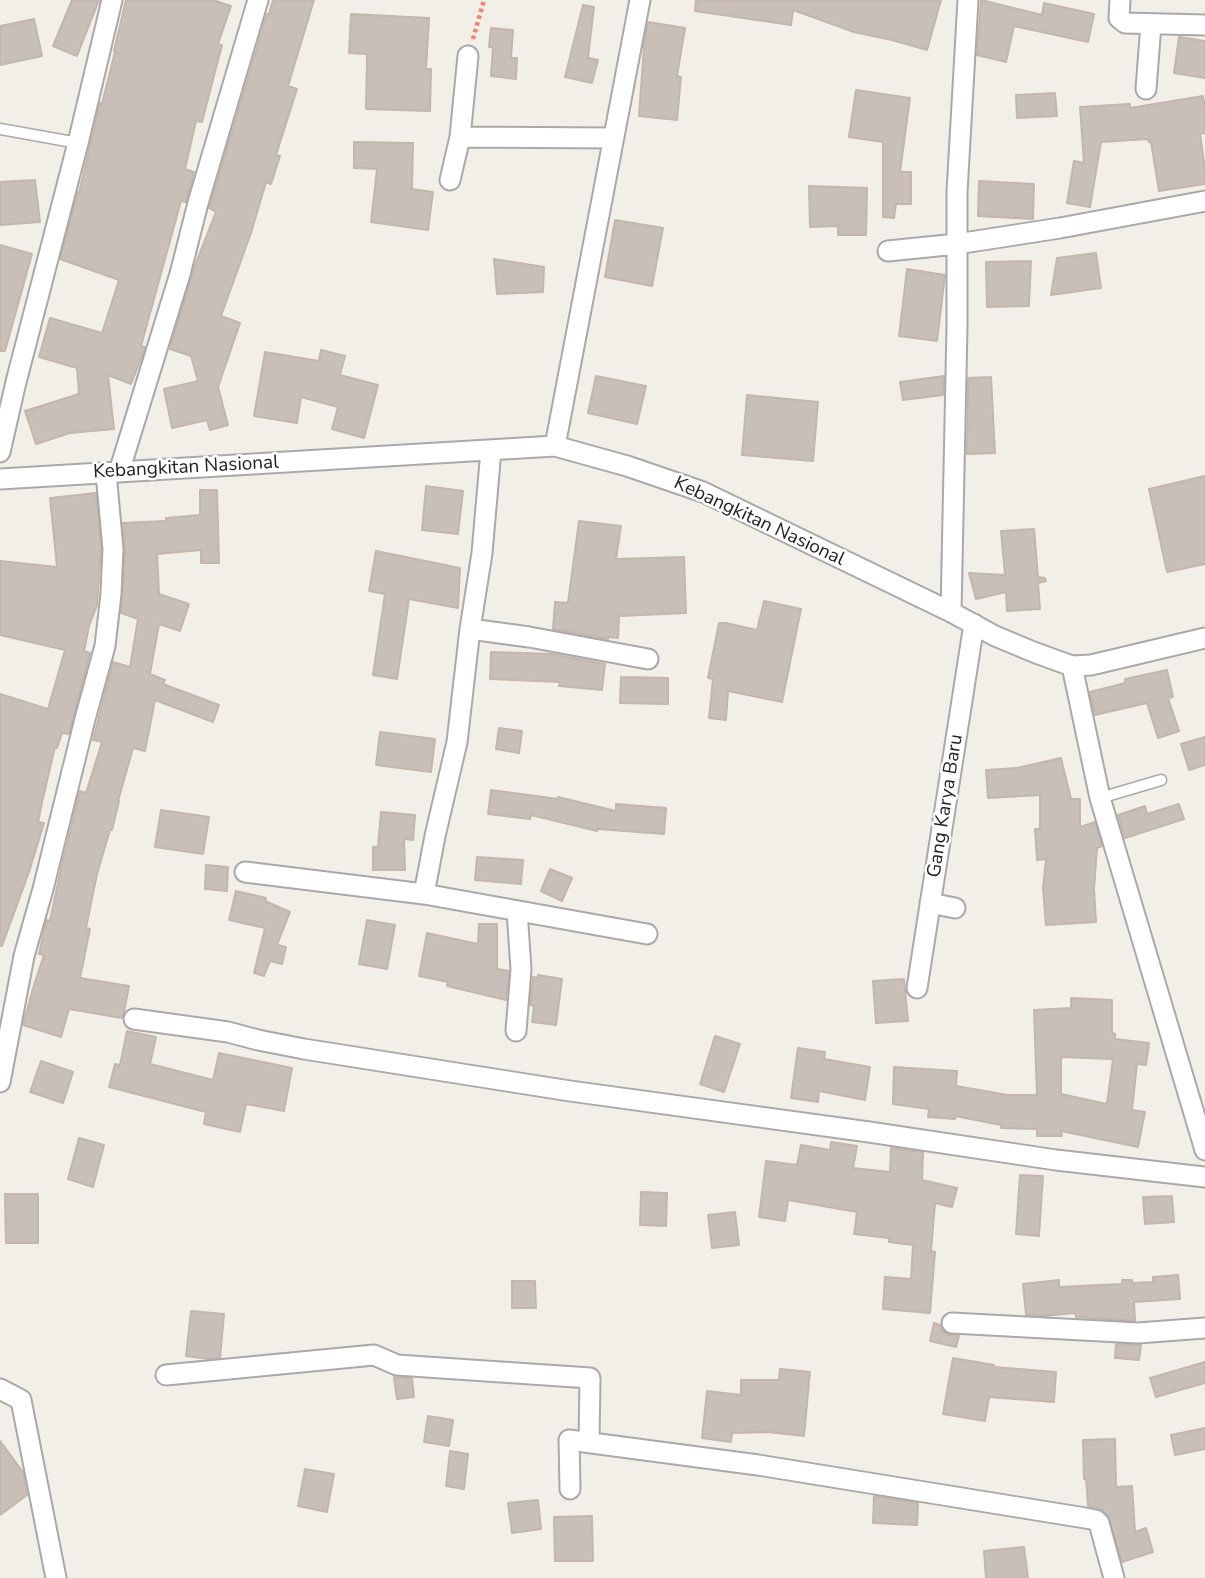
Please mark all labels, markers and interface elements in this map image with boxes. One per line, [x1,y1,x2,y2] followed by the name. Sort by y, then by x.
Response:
[93,452,279,484] street label: Kebangkitan Nasional
[670,472,848,572] street label: Kebangkitan Nasional
[923,733,969,879] street label: Gang Karya Baru

